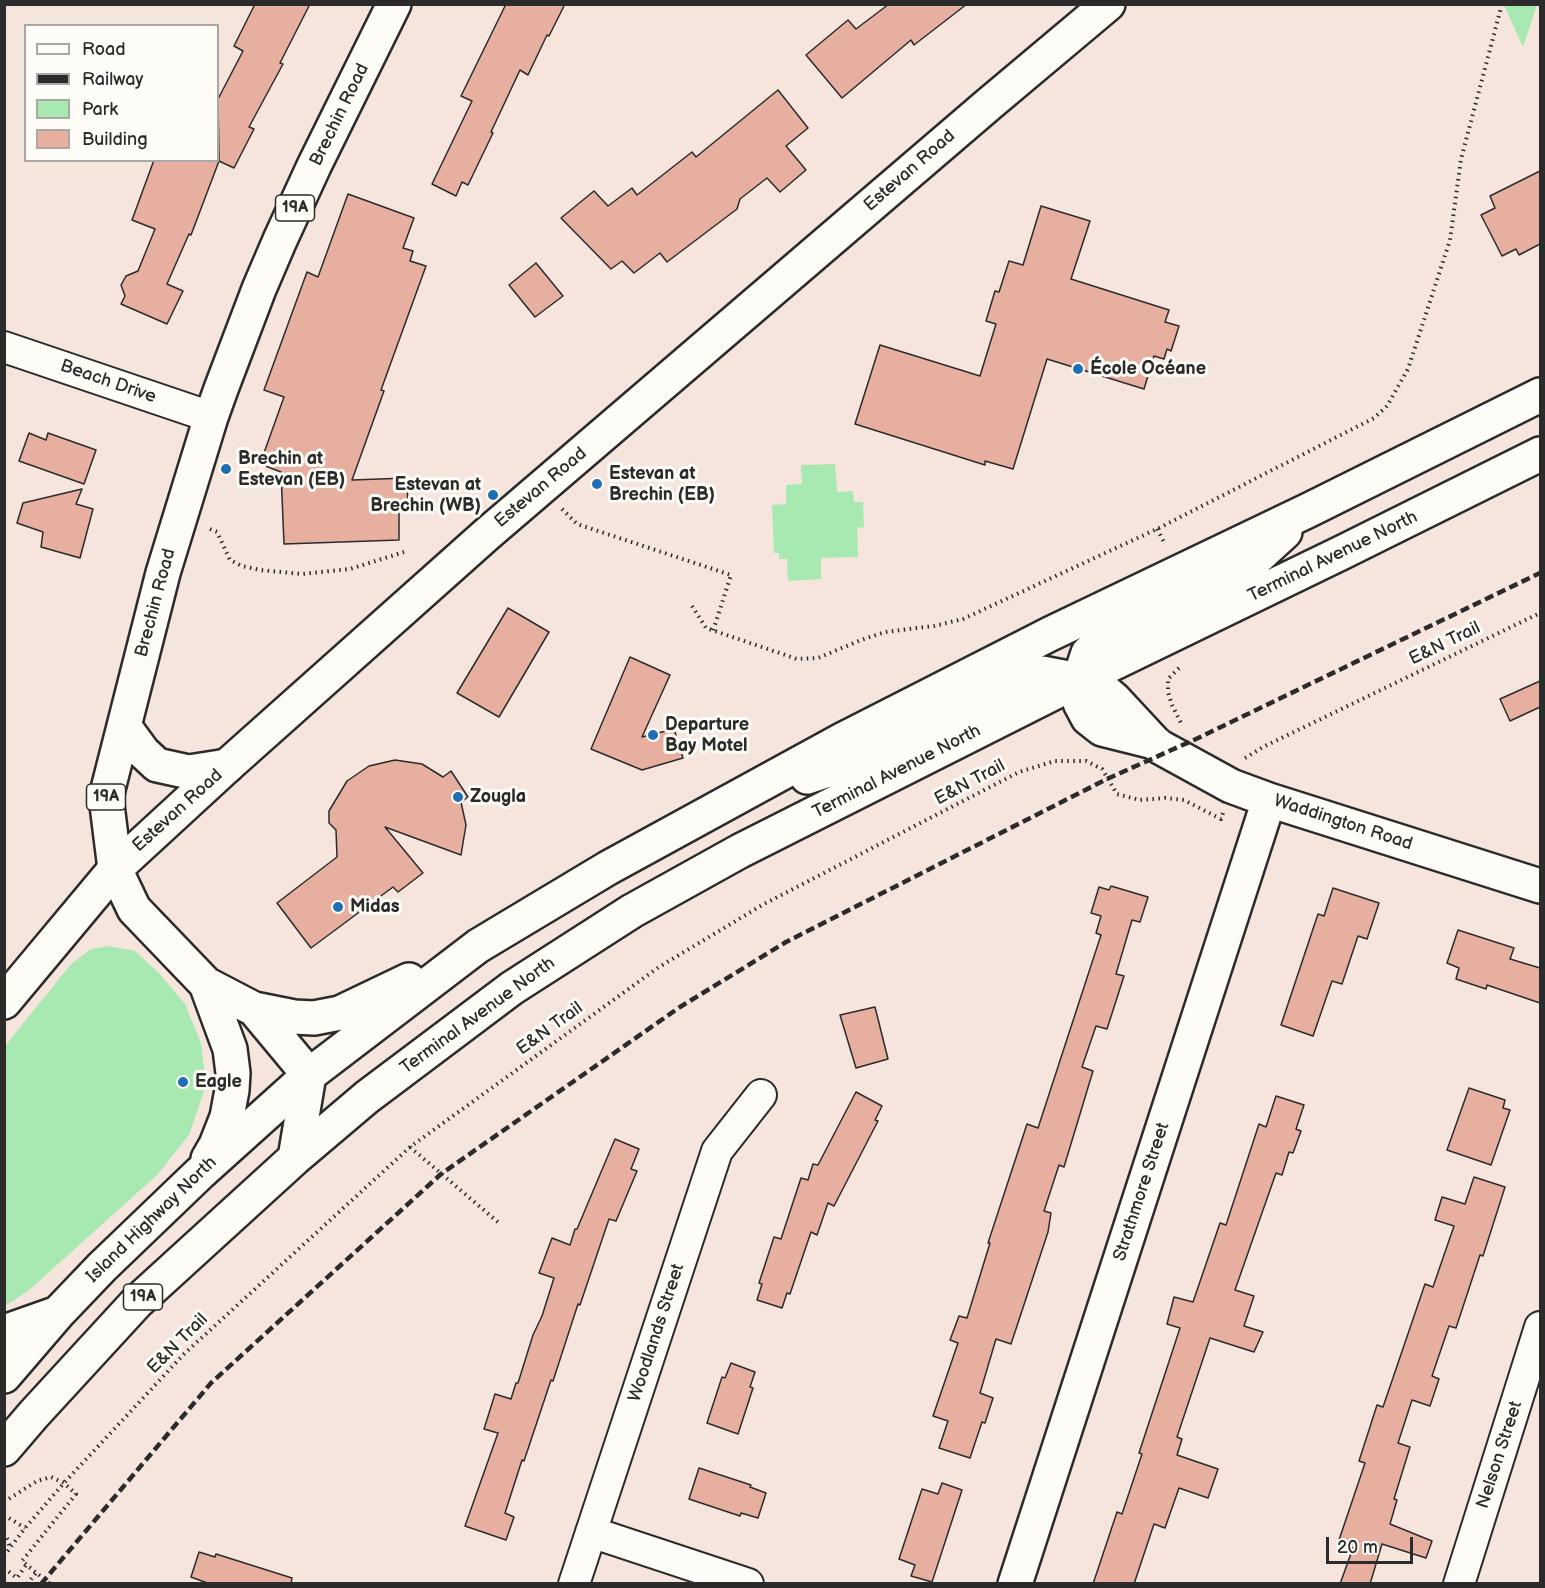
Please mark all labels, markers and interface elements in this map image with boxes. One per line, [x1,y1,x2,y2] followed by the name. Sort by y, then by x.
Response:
[24,24,219,162] legend
[82,39,126,60] text: Road
[306,60,374,170] street label: Brechin Road
[82,69,144,90] text: Railway
[82,99,118,120] text: Park
[860,126,960,216] street label: Estevan Road
[82,129,148,150] text: Building
[276,195,314,221] road number: 19A
[57,356,159,408] street label: Beach Drive
[1090,358,1206,380] place label: École Océane
[1071,362,1085,376] marker: École Océane
[491,443,591,533] street label: Estevan Road
[238,448,345,490] place label: Brechin at Estevan (EB)
[219,462,233,476] marker: Brechin at Estevan (EB)
[609,463,715,506] place label: Estevan at Brechin (EB)
[370,474,481,516] place label: Estevan at Brechin (WB)
[590,477,604,491] marker: Estevan at Brechin (EB)
[486,488,500,502] marker: Estevan at Brechin (WB)
[1245,507,1421,607] street label: Terminal Avenue North
[131,546,181,660] street label: Brechin Road
[1406,617,1484,671] street label: E&N Trail
[665,714,749,756] place label: Departure Bay Motel
[809,720,985,824] street label: Terminal Avenue North
[646,728,660,742] marker: Departure Bay Motel
[931,755,1009,811] street label: E&N Trail
[129,765,227,857] street label: Estevan Road
[86,784,126,810] road number: 19A
[470,786,526,808] place label: Zougla
[451,790,465,804] marker: Zougla
[1271,790,1415,856] street label: Waddington Road
[350,896,400,918] place label: Midas
[331,900,345,914] marker: Midas
[397,953,559,1079] street label: Terminal Avenue North
[513,998,587,1060] street label: E&N Trail
[195,1071,242,1093] place label: Eagle
[176,1075,190,1089] marker: Eagle
[1109,1120,1175,1264] street label: Strathmore Street
[82,1152,222,1288] street label: Island Highway North
[624,1261,690,1405] street label: Woodlands Street
[124,1284,162,1310] road number: 19A
[143,1309,213,1379] street label: E&N Trail
[1472,1398,1528,1512] street label: Nelson Street
[1329,1525,1416,1563] scale bar
[1337,1537,1378,1558] text: 20 m

